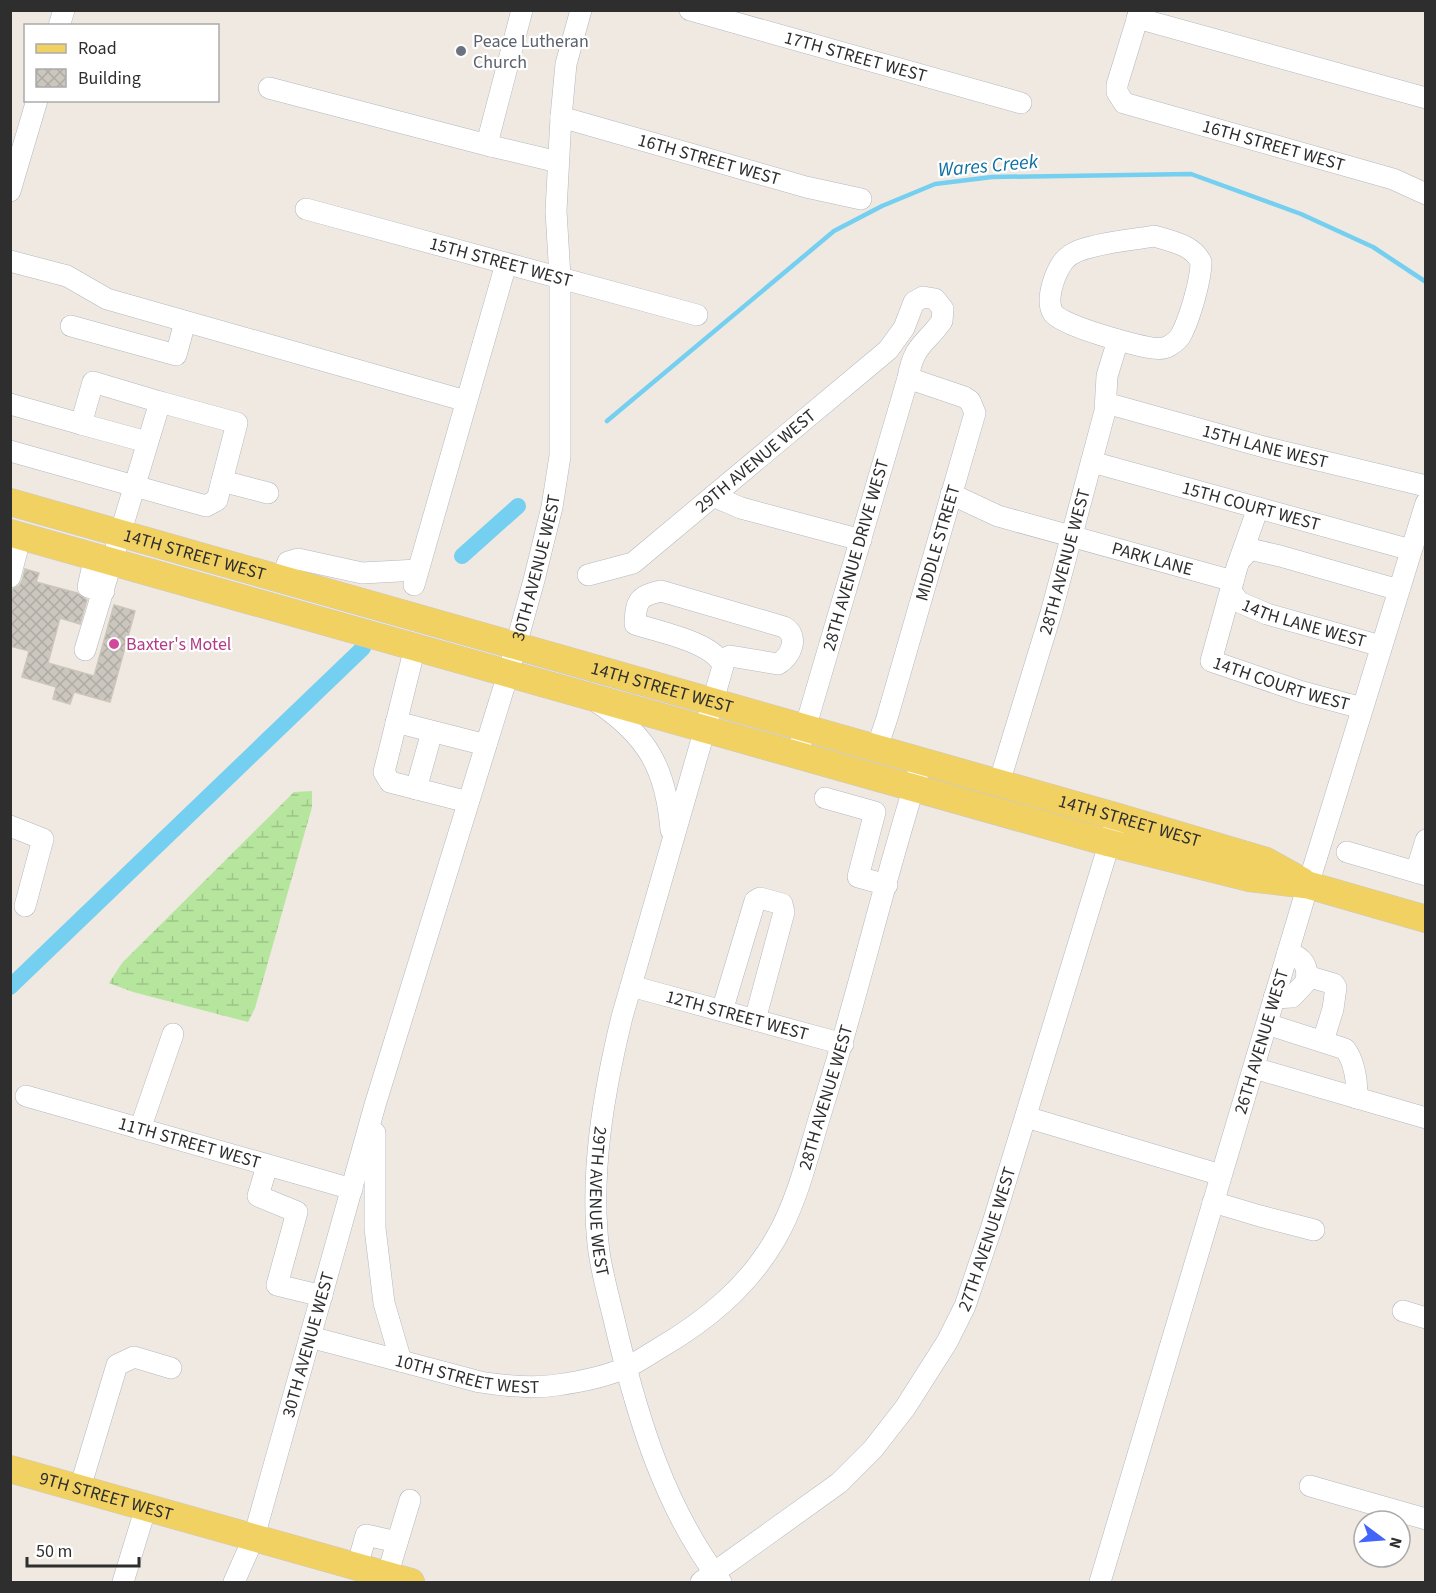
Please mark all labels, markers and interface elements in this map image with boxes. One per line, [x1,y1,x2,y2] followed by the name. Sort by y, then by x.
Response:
[24,24,219,102] legend
[781,25,930,89] street label: 17TH STREET WEST
[473,29,589,75] place label: Peace Lutheran Church
[78,36,117,61] text: Road
[454,44,468,58] marker: Peace Lutheran Church
[78,66,141,91] text: Building
[1200,113,1348,177] street label: 16TH STREET WEST
[635,127,783,192] street label: 16TH STREET WEST
[937,148,1040,184] water label: Wares Creek
[427,231,575,293] street label: 15TH STREET WEST
[690,403,821,519] street label: 29TH AVENUE WEST
[1200,418,1331,475] street label: 15TH LANE WEST
[817,456,895,654] street label: 28TH AVENUE DRIVE WEST
[1179,475,1323,537] street label: 15TH COURT WEST
[909,481,966,604] street label: MIDDLE STREET
[1033,485,1096,638] street label: 28TH AVENUE WEST
[505,492,566,644] street label: 30TH AVENUE WEST
[121,522,269,587] street label: 14TH STREET WEST
[1109,536,1196,582] street label: PARK LANE
[1238,592,1369,654] street label: 14TH LANE WEST
[126,632,231,657] place label: Baxter's Motel
[107,637,121,651] marker: Baxter's Motel
[1210,650,1353,717] street label: 14TH COURT WEST
[588,655,737,720] street label: 14TH STREET WEST
[1056,788,1204,853] street label: 14TH STREET WEST
[1228,966,1295,1117] street label: 26TH AVENUE WEST
[663,984,812,1047] street label: 12TH STREET WEST
[792,1022,859,1173] street label: 28TH AVENUE WEST
[115,1110,264,1175] street label: 11TH STREET WEST
[583,1125,616,1279] street label: 29TH AVENUE WEST
[952,1163,1022,1316] street label: 27TH AVENUE WEST
[276,1269,340,1420] street label: 30TH AVENUE WEST
[392,1348,540,1399] street label: 10TH STREET WEST
[36,1465,176,1527] street label: 9TH STREET WEST
[1352,1509,1412,1569] north arrow
[27,1530,140,1568] scale bar
[1383,1535,1407,1551] text: N
[36,1539,72,1564] text: 50 m

